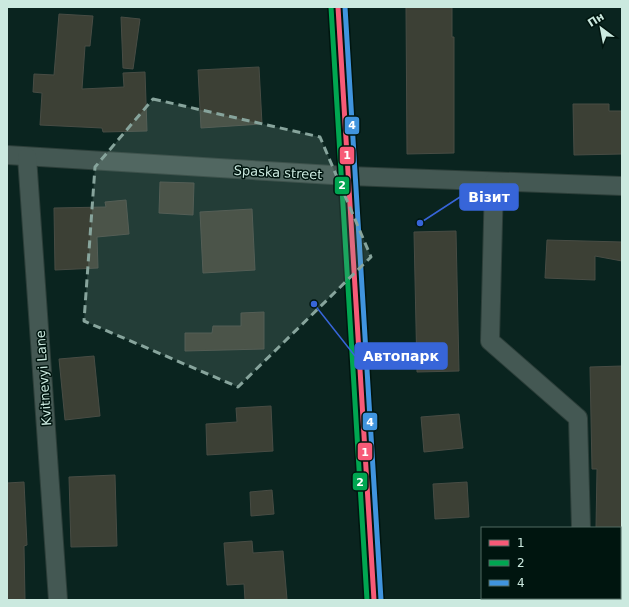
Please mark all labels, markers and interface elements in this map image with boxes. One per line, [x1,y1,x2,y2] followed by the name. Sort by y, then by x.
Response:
[581,8,621,48] north arrow
[585,10,607,30] text: Пн
[344,116,360,135] line badge: 4
[348,119,356,132] text: 4
[339,146,355,165] line badge: 1
[343,149,351,162] text: 1
[233,163,323,182] street label: Spaska street
[334,176,350,195] line badge: 2
[338,179,346,192] text: 2
[460,184,518,210] callout: Візит
[468,189,511,205] text: Візит
[33,330,54,426] street label: Kvitnevyi Lane
[355,343,447,369] callout: Автопарк
[363,348,440,364] text: Автопарк
[362,412,378,431] line badge: 4
[366,416,374,429] text: 4
[357,442,373,461] line badge: 1
[361,446,369,459] text: 1
[352,472,368,491] line badge: 2
[356,476,364,489] text: 2
[481,527,621,599] legend
[517,536,525,550] text: 1
[517,556,525,570] text: 2
[517,576,525,590] text: 4

